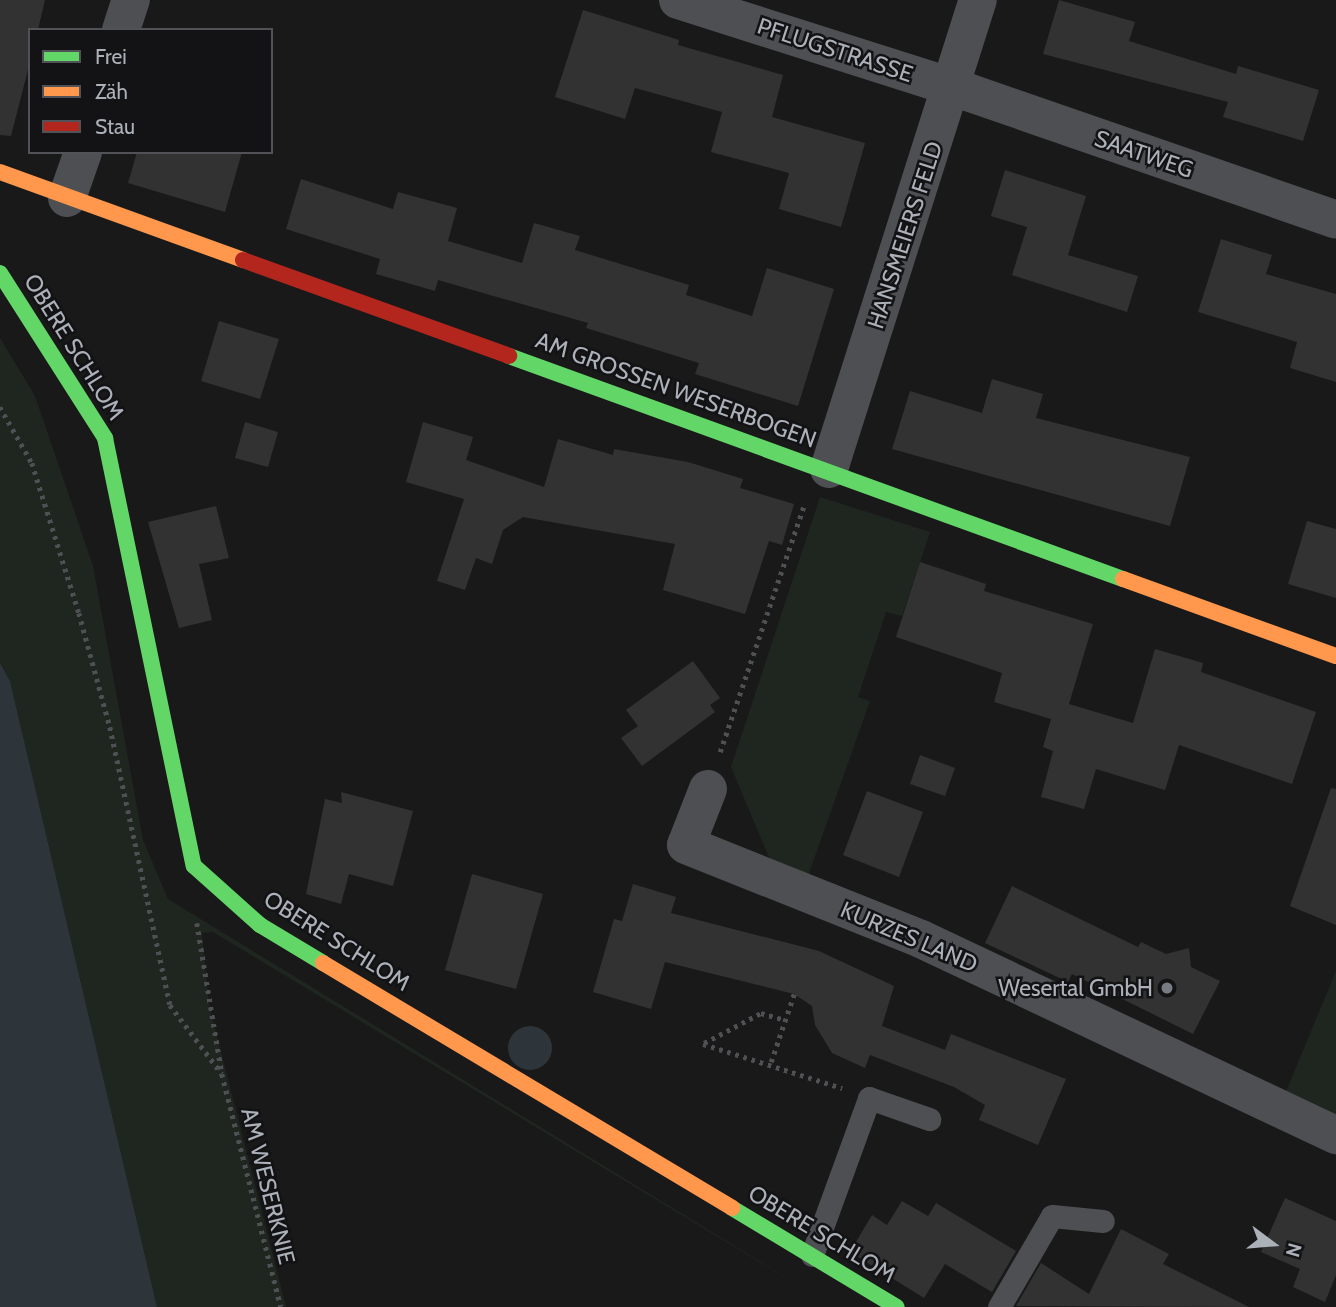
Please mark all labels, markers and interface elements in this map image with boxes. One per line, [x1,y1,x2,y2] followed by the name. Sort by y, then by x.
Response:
[754,12,916,88] street label: PFLUGSTRASSE
[28,28,273,154] legend
[95,44,127,69] text: Frei
[95,79,128,104] text: Zäh
[95,114,135,139] text: Stau
[1091,124,1197,184] street label: SAATWEG
[862,138,948,332] street label: HANSMEIERS FELD
[18,269,130,425] street label: OBERE SCHLOM
[532,326,820,454] street label: AM GROSSEN WESERBOGEN
[259,885,415,997] street label: OBERE SCHLOM
[836,896,982,978] street label: KURZES LAND
[998,974,1153,1002] place label: Wesertal GmbH
[1159,980,1175,996] marker: Wesertal GmbH
[235,1105,301,1267] street label: AM WESERKNIE
[743,1179,901,1289] street label: OBERE SCHLOM
[1238,1209,1308,1279] north arrow
[1281,1240,1307,1260] text: N

